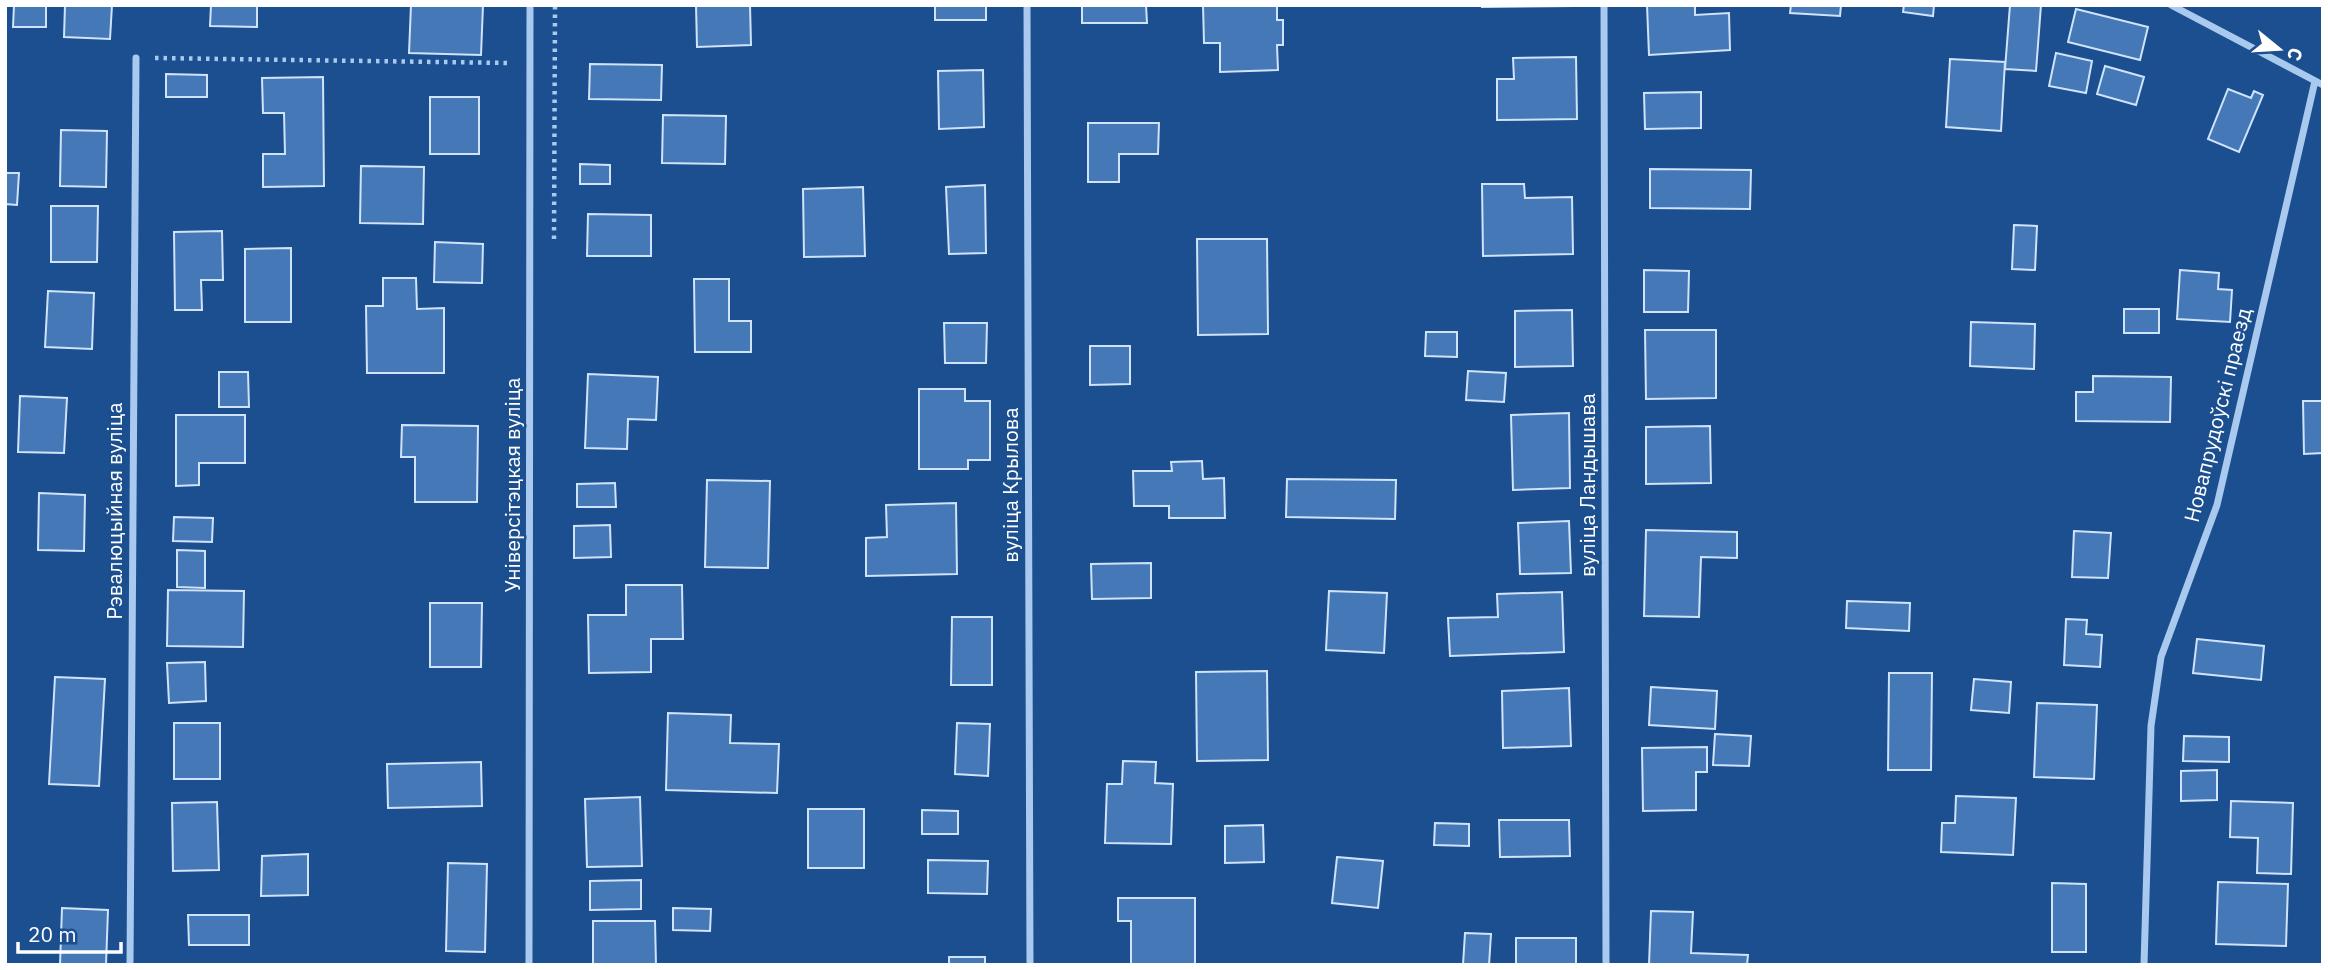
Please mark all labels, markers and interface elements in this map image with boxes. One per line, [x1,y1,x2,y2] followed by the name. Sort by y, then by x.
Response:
[2244,14,2314,84] north arrow
[2282,45,2308,64] text: С
[2177,304,2257,525] street label: Новапрудоўскі праезд
[498,377,526,593] street label: Універсітэцкая вуліца
[1573,393,1601,577] street label: вуліца Ландышава
[100,402,128,620] street label: Рэвалюцыйная вуліца
[996,407,1024,563] street label: вуліца Крылова
[18,911,121,955] scale bar
[28,920,77,948] text: 20 m

